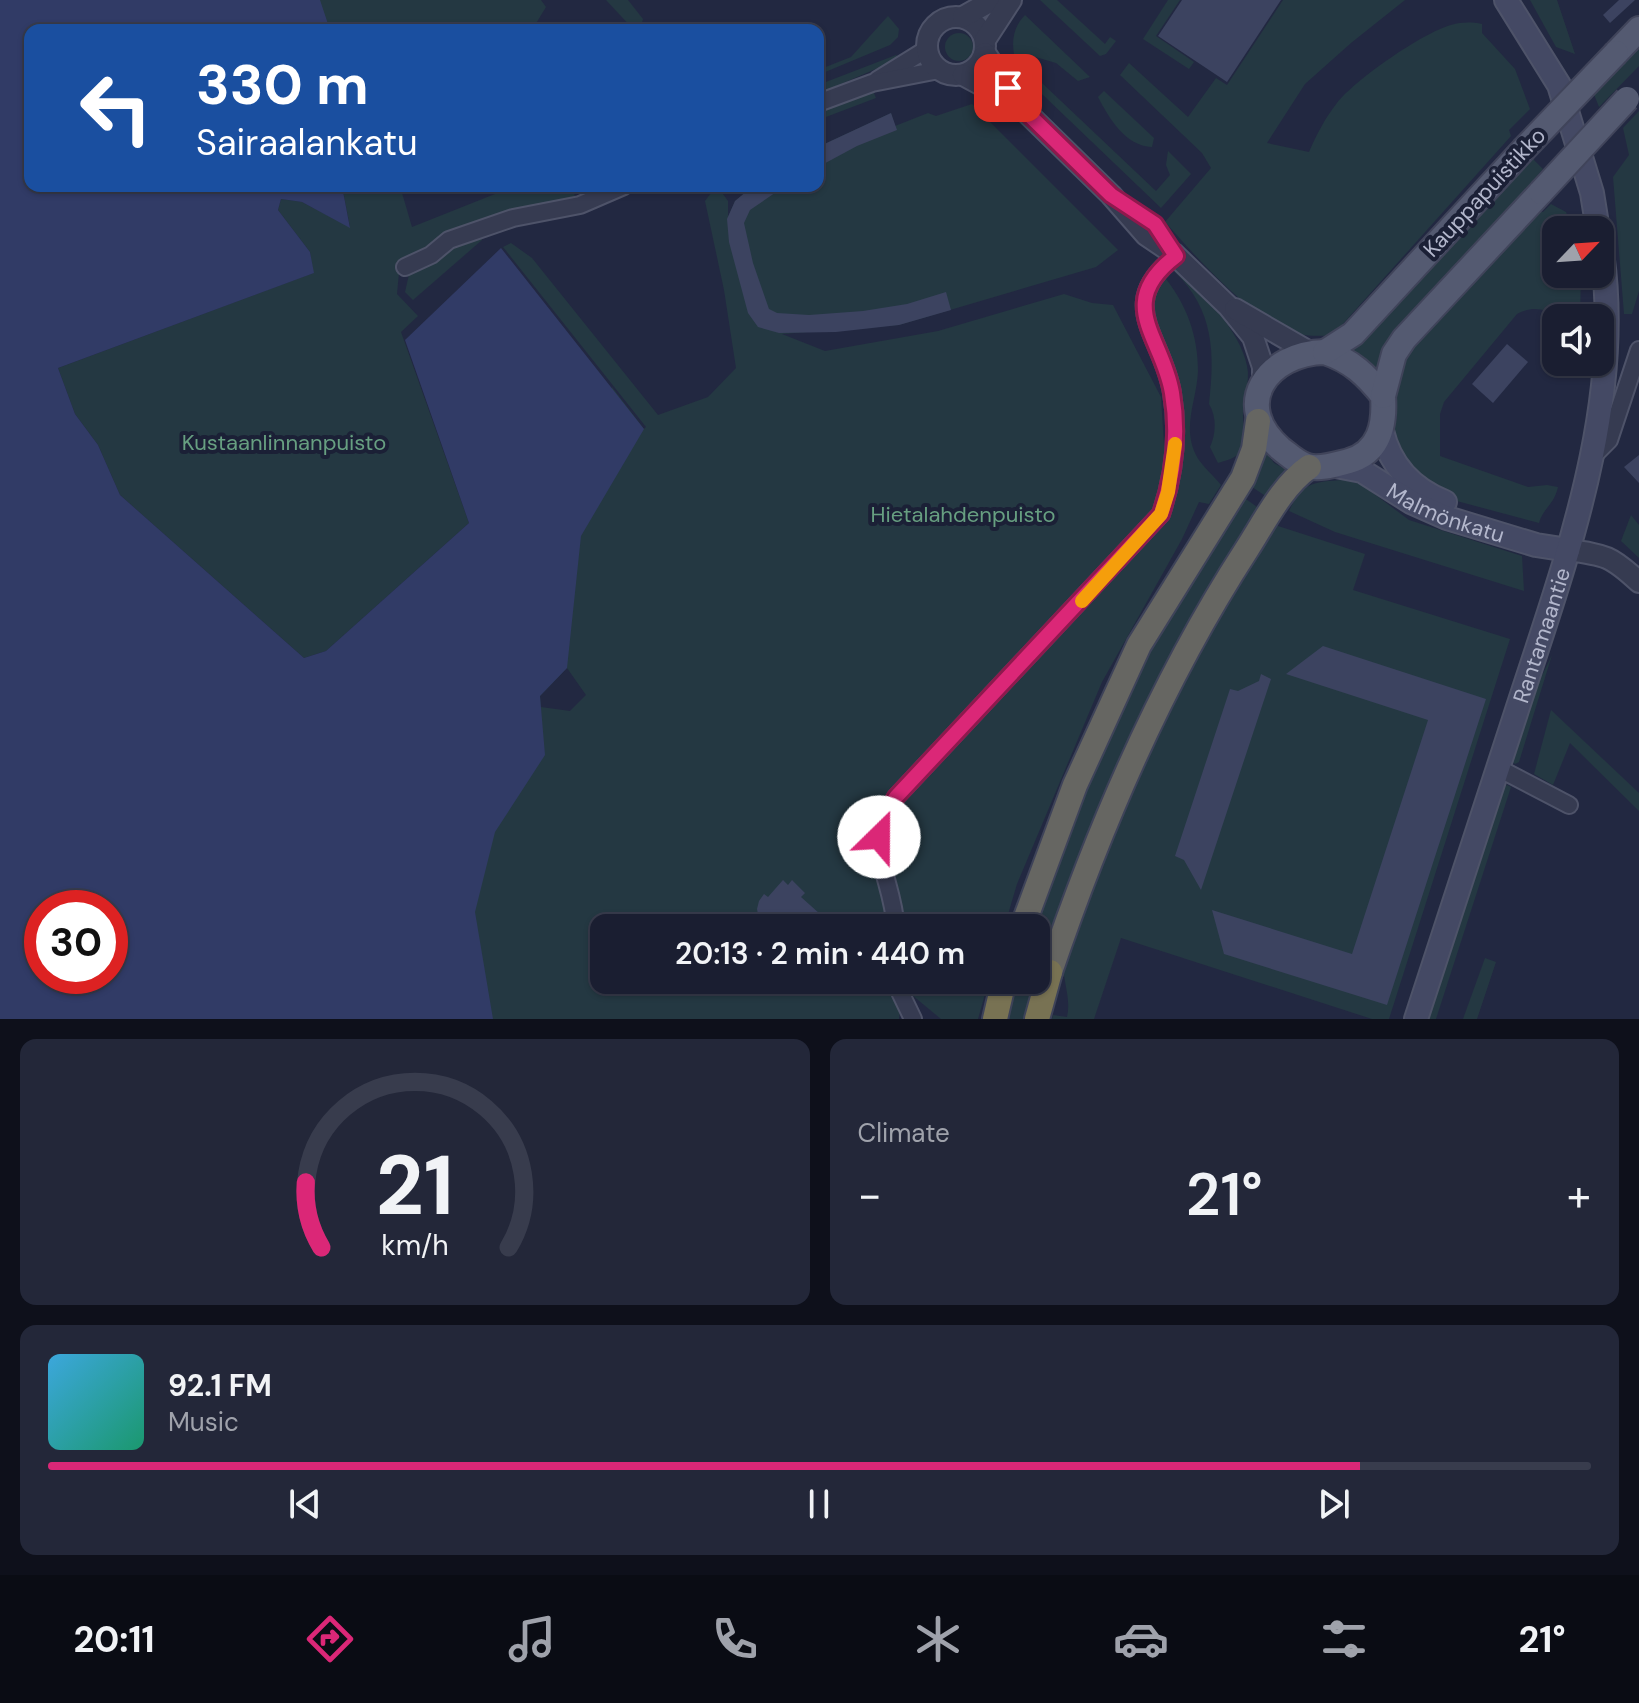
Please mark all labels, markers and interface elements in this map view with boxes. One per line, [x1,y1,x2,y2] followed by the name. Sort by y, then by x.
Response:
[196,48,369,121] text: 330 m
[974,54,1042,122] pin
[64,56,168,160] icon: left
[986,66,1030,110] icon: arrive
[196,119,418,166] text: Sairaalankatu
[1417,121,1552,263] street label: Kauppapuistikko
[1542,216,1614,288] north arrow
[1542,216,1614,376] map controls
[1542,304,1614,376] button: sound
[182,428,386,457] park label: Kustaanlinnanpuisto
[1381,476,1508,550] street label: Malmönkatu
[871,500,1056,529] park label: Hietalahdenpuisto
[1506,564,1577,707] street label: Rantamaantie
[837,795,921,879] position arrow
[24,890,128,994] speed limit sign: 30
[675,934,965,973] text: 20:13 · 2 min · 440 m
[858,1116,950,1150] text: Climate
[376,1131,454,1240] text: 21
[1186,1155,1263,1234] text: 21°
[858,1166,882,1224] text: −
[1567,1166,1591,1224] text: +
[381,1227,449,1264] text: km/h
[168,1366,272,1405] text: 92.1 FM
[168,1405,239,1439] text: Music
[283,1482,327,1526] icon: previous
[797,1482,841,1526] icon: pause
[1312,1482,1356,1526] icon: next
[302,1611,358,1667] icon: directions
[504,1611,560,1667] icon: music
[707,1611,763,1667] icon: phone
[910,1611,966,1667] icon: climate
[1113,1611,1169,1667] icon: car
[1316,1611,1372,1667] icon: filters
[73,1616,155,1663] text: 20:11
[1519,1616,1565,1663] text: 21°

